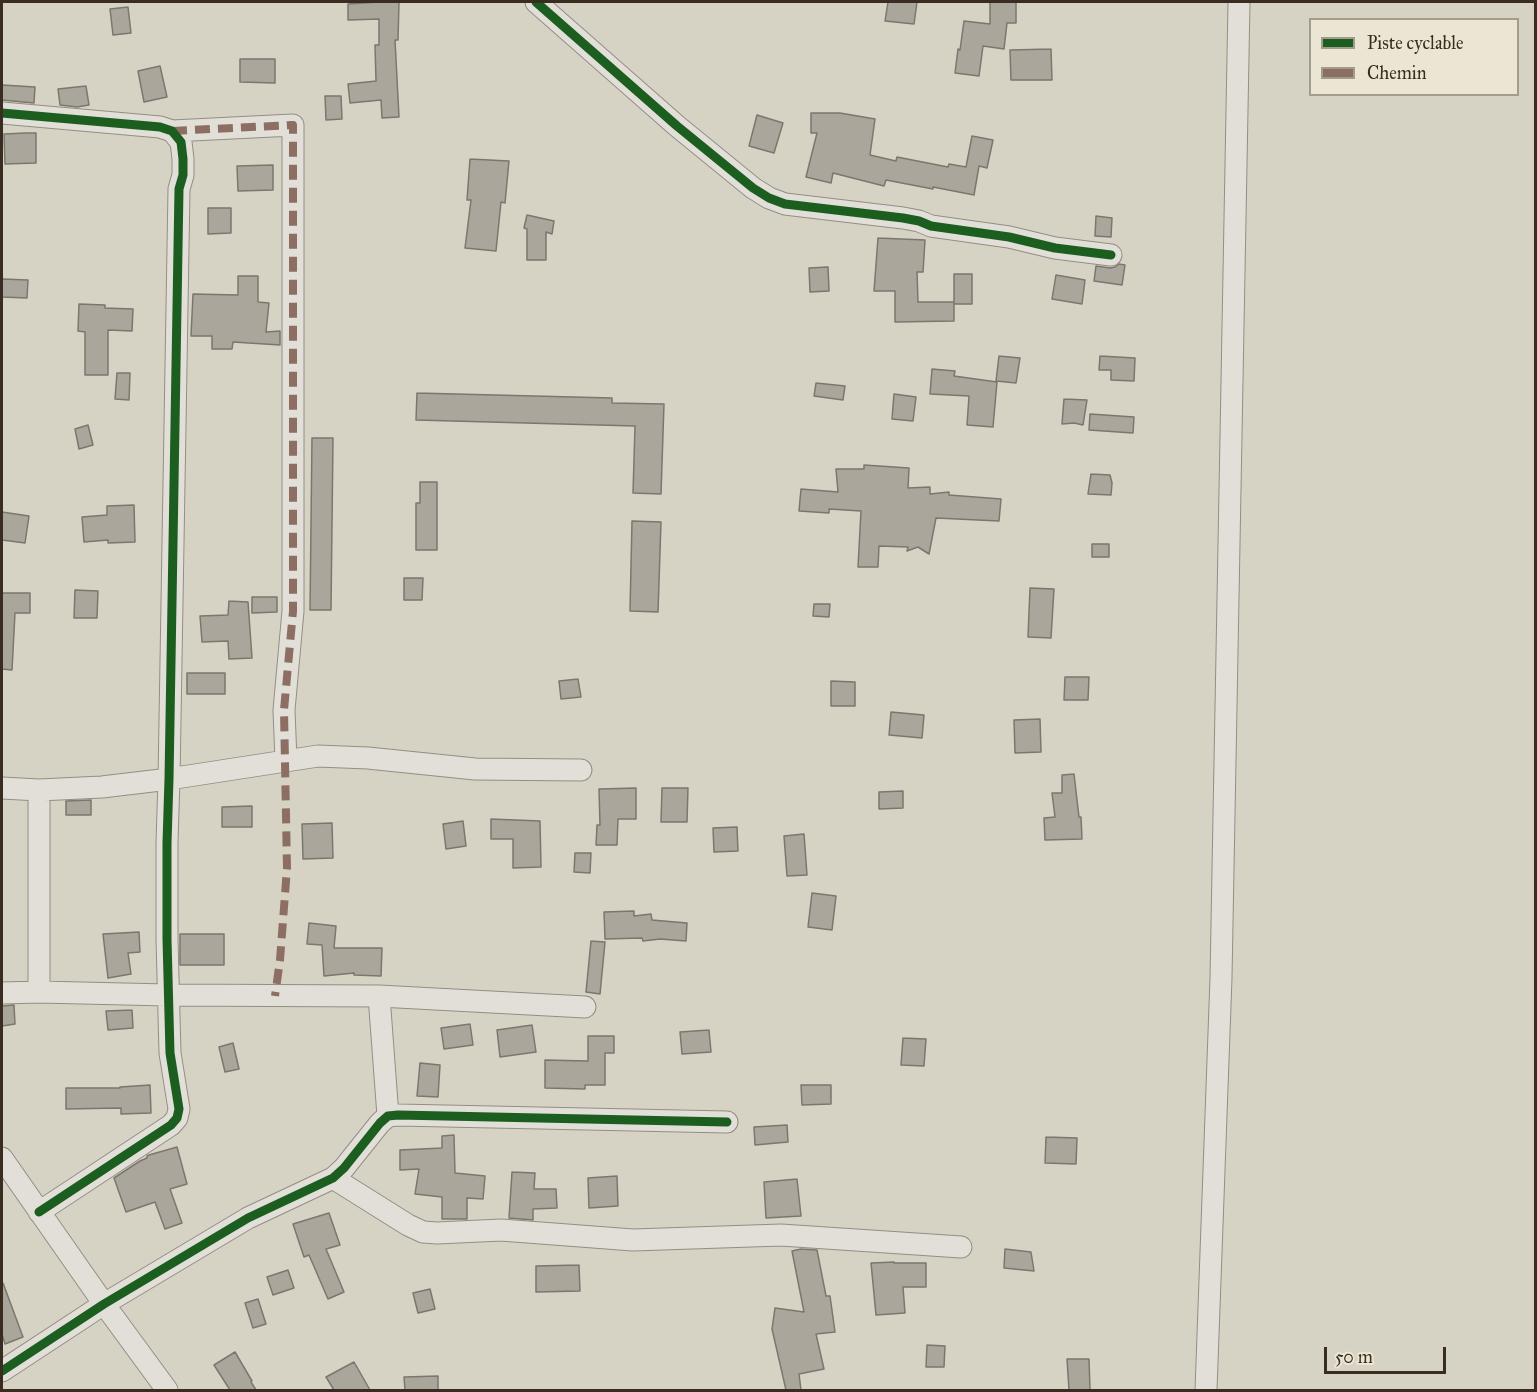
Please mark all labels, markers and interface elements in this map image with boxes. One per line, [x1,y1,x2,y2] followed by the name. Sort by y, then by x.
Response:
[1309,18,1519,96] legend
[1367,32,1464,54] text: Piste cyclable
[1367,62,1427,84] text: Chemin
[1327,1335,1448,1373] scale bar
[1335,1346,1373,1368] text: 50 m

